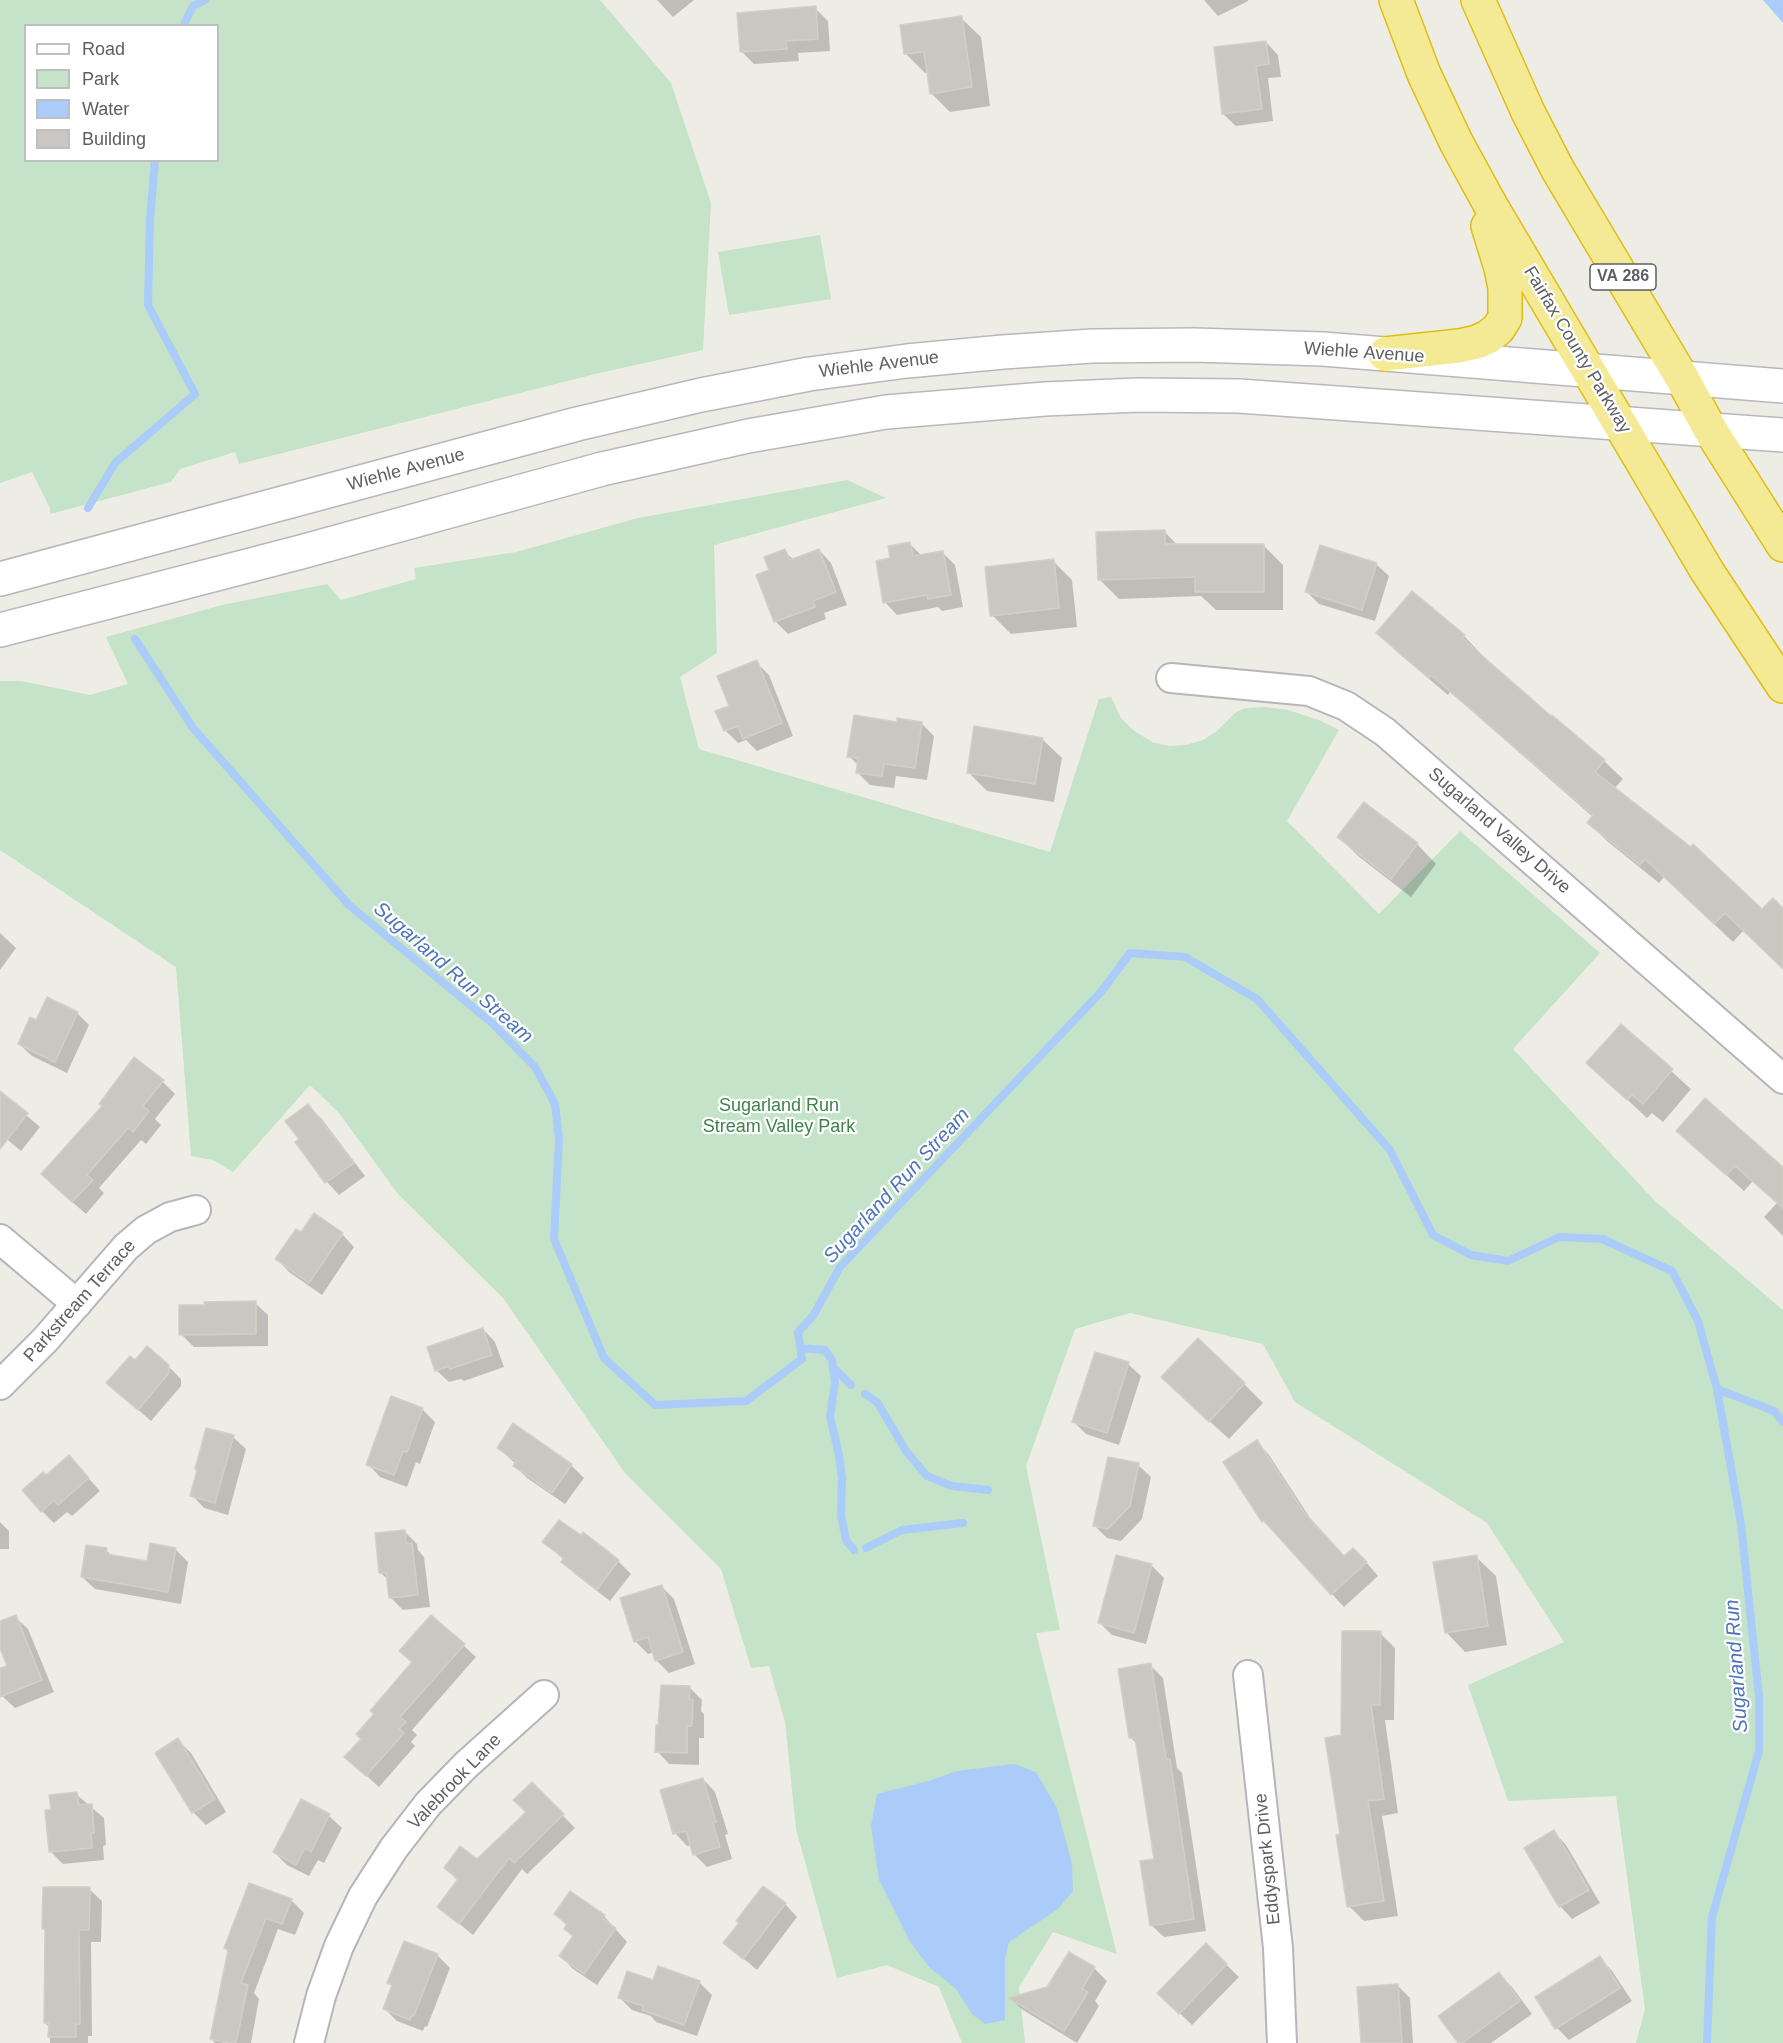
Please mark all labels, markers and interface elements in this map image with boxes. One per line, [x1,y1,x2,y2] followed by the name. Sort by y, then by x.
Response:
[24,24,219,162] legend
[82,39,125,59] text: Road
[82,69,119,89] text: Park
[82,99,129,119] text: Water
[82,129,146,149] text: Building
[1519,263,1635,437] street label: Fairfax County Parkway
[1590,264,1656,290] road number: VA 286
[1303,338,1425,368] street label: Wiehle Avenue
[818,347,940,383] street label: Wiehle Avenue
[345,444,467,496] street label: Wiehle Avenue
[1423,763,1575,899] street label: Sugarland Valley Drive
[368,897,538,1049] water label: Sugarland Run Stream
[703,1095,855,1138] park label: Sugarland Run Stream Valley Park
[819,1103,975,1269] water label: Sugarland Run Stream
[19,1235,141,1367] street label: Parkstream Terrace
[1720,1599,1754,1733] water label: Sugarland Run
[404,1730,506,1834] street label: Valebrook Lane
[1250,1792,1286,1926] street label: Eddyspark Drive

